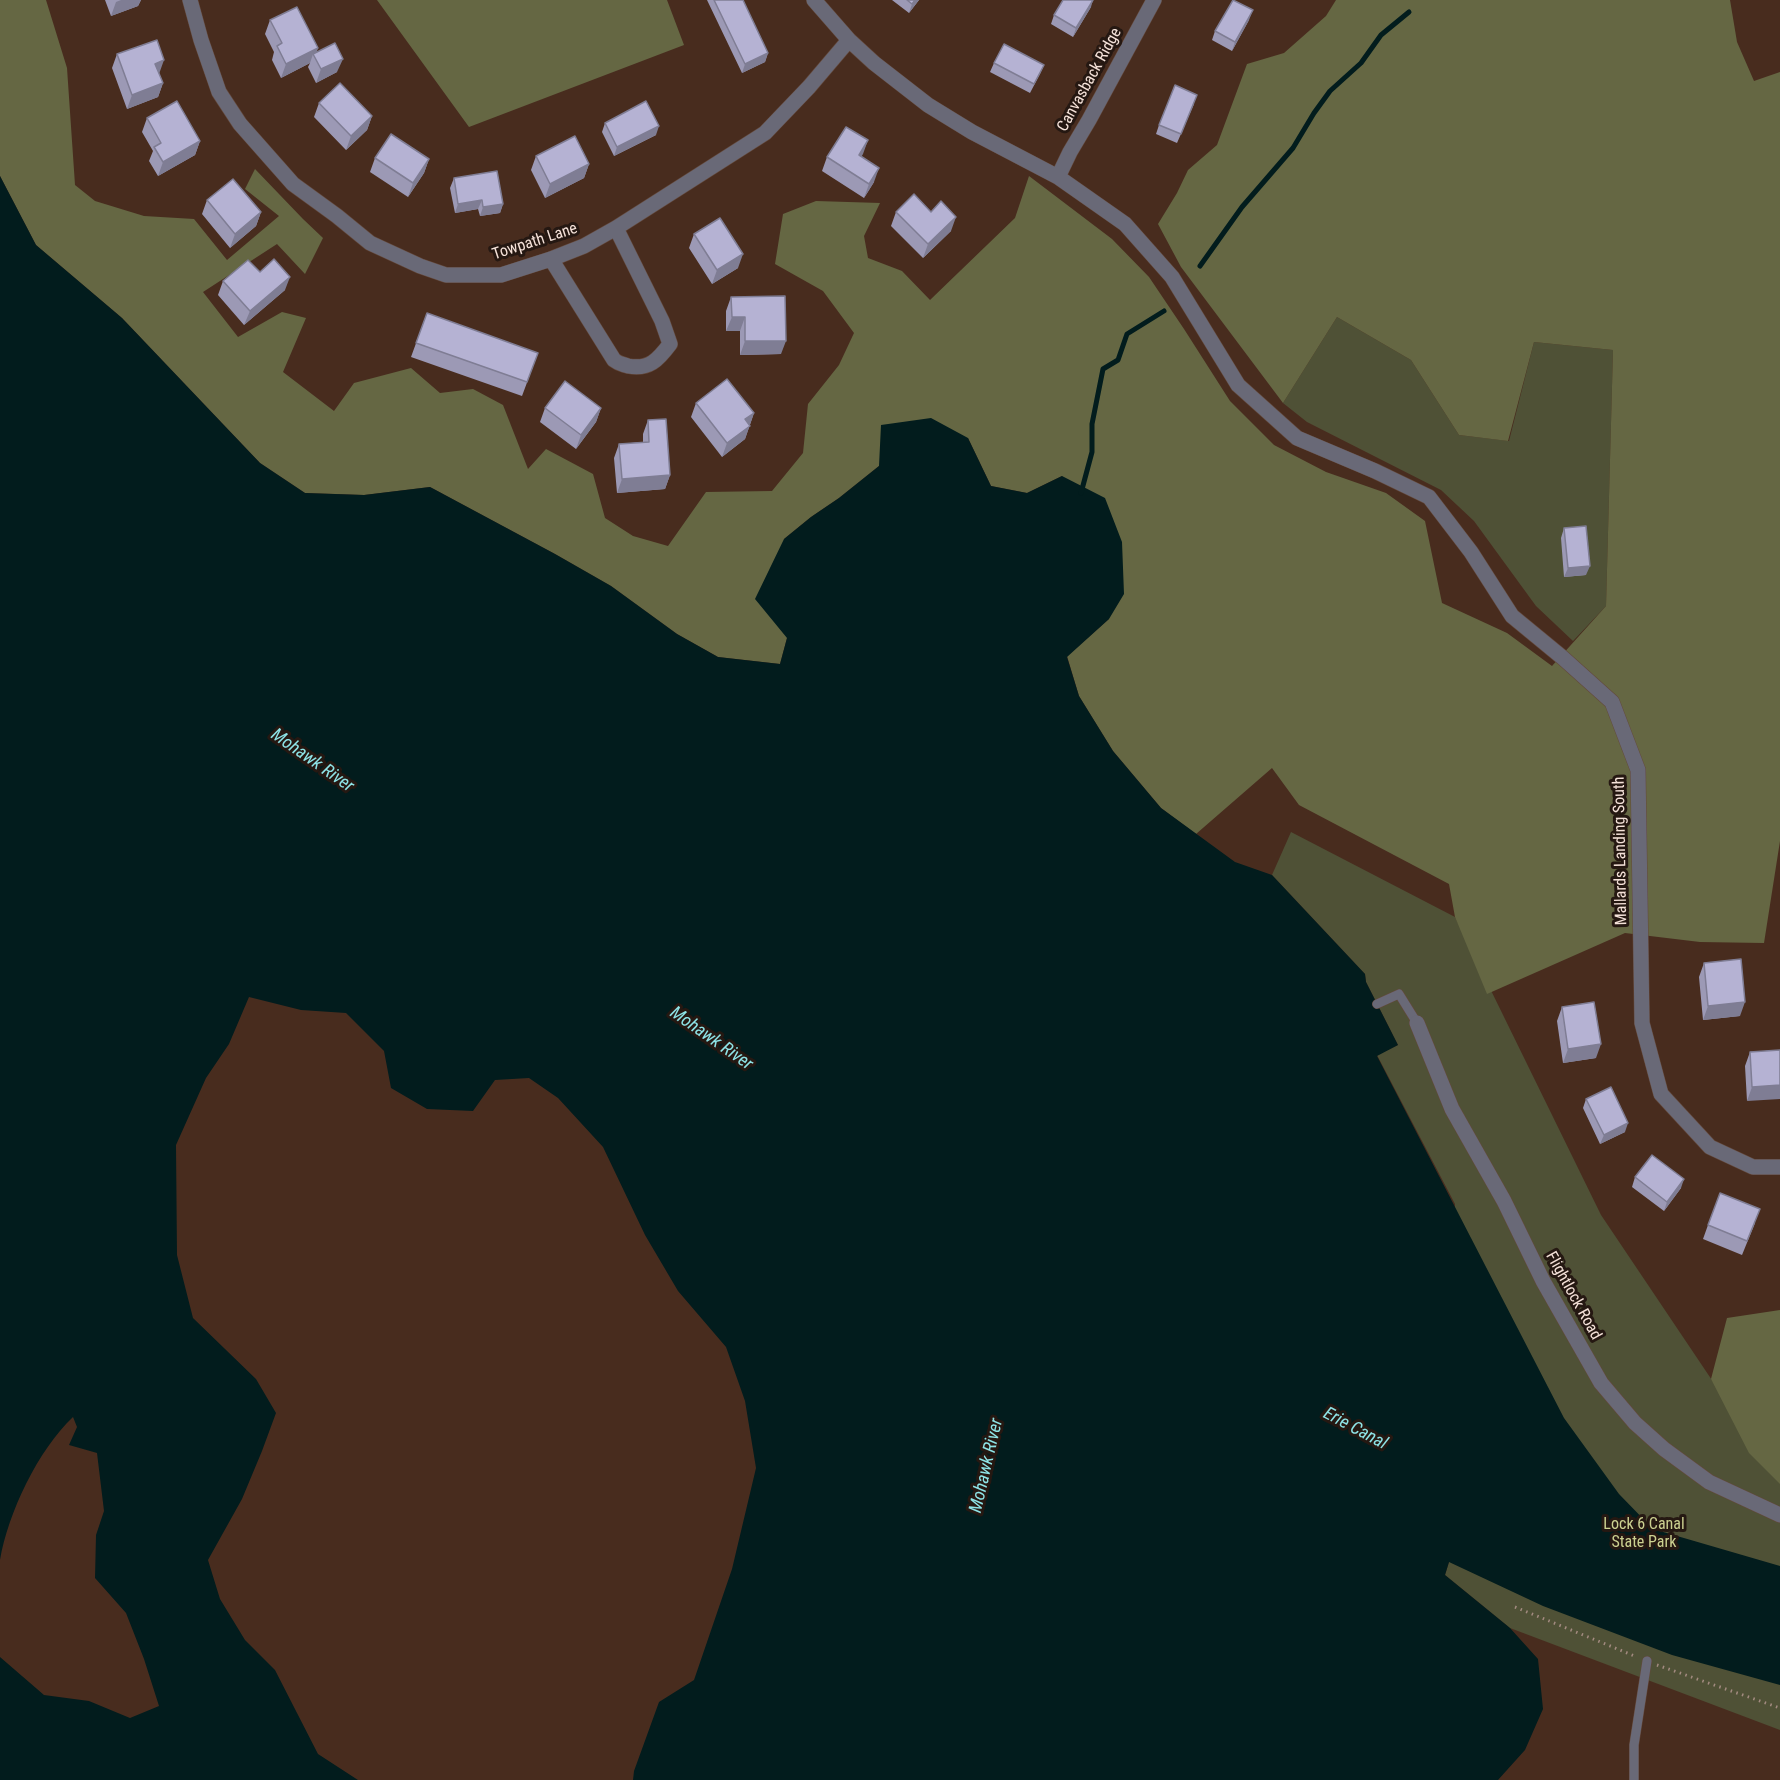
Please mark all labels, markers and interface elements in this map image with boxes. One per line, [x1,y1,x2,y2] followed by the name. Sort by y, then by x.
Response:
[1054,25,1126,135] street label: Canvasback Ridge
[490,219,580,265] street label: Towpath Lane
[266,725,358,797] water label: Mohawk River
[1610,776,1632,926] street label: Mallards Landing South
[665,1003,757,1075] water label: Mohawk River
[1541,1249,1605,1343] street label: Flightlock Road
[1319,1403,1391,1455] water label: Erie Canal
[966,1417,1008,1515] water label: Mohawk River
[1603,1515,1685,1553] park label: Lock 6 Canal State Park

